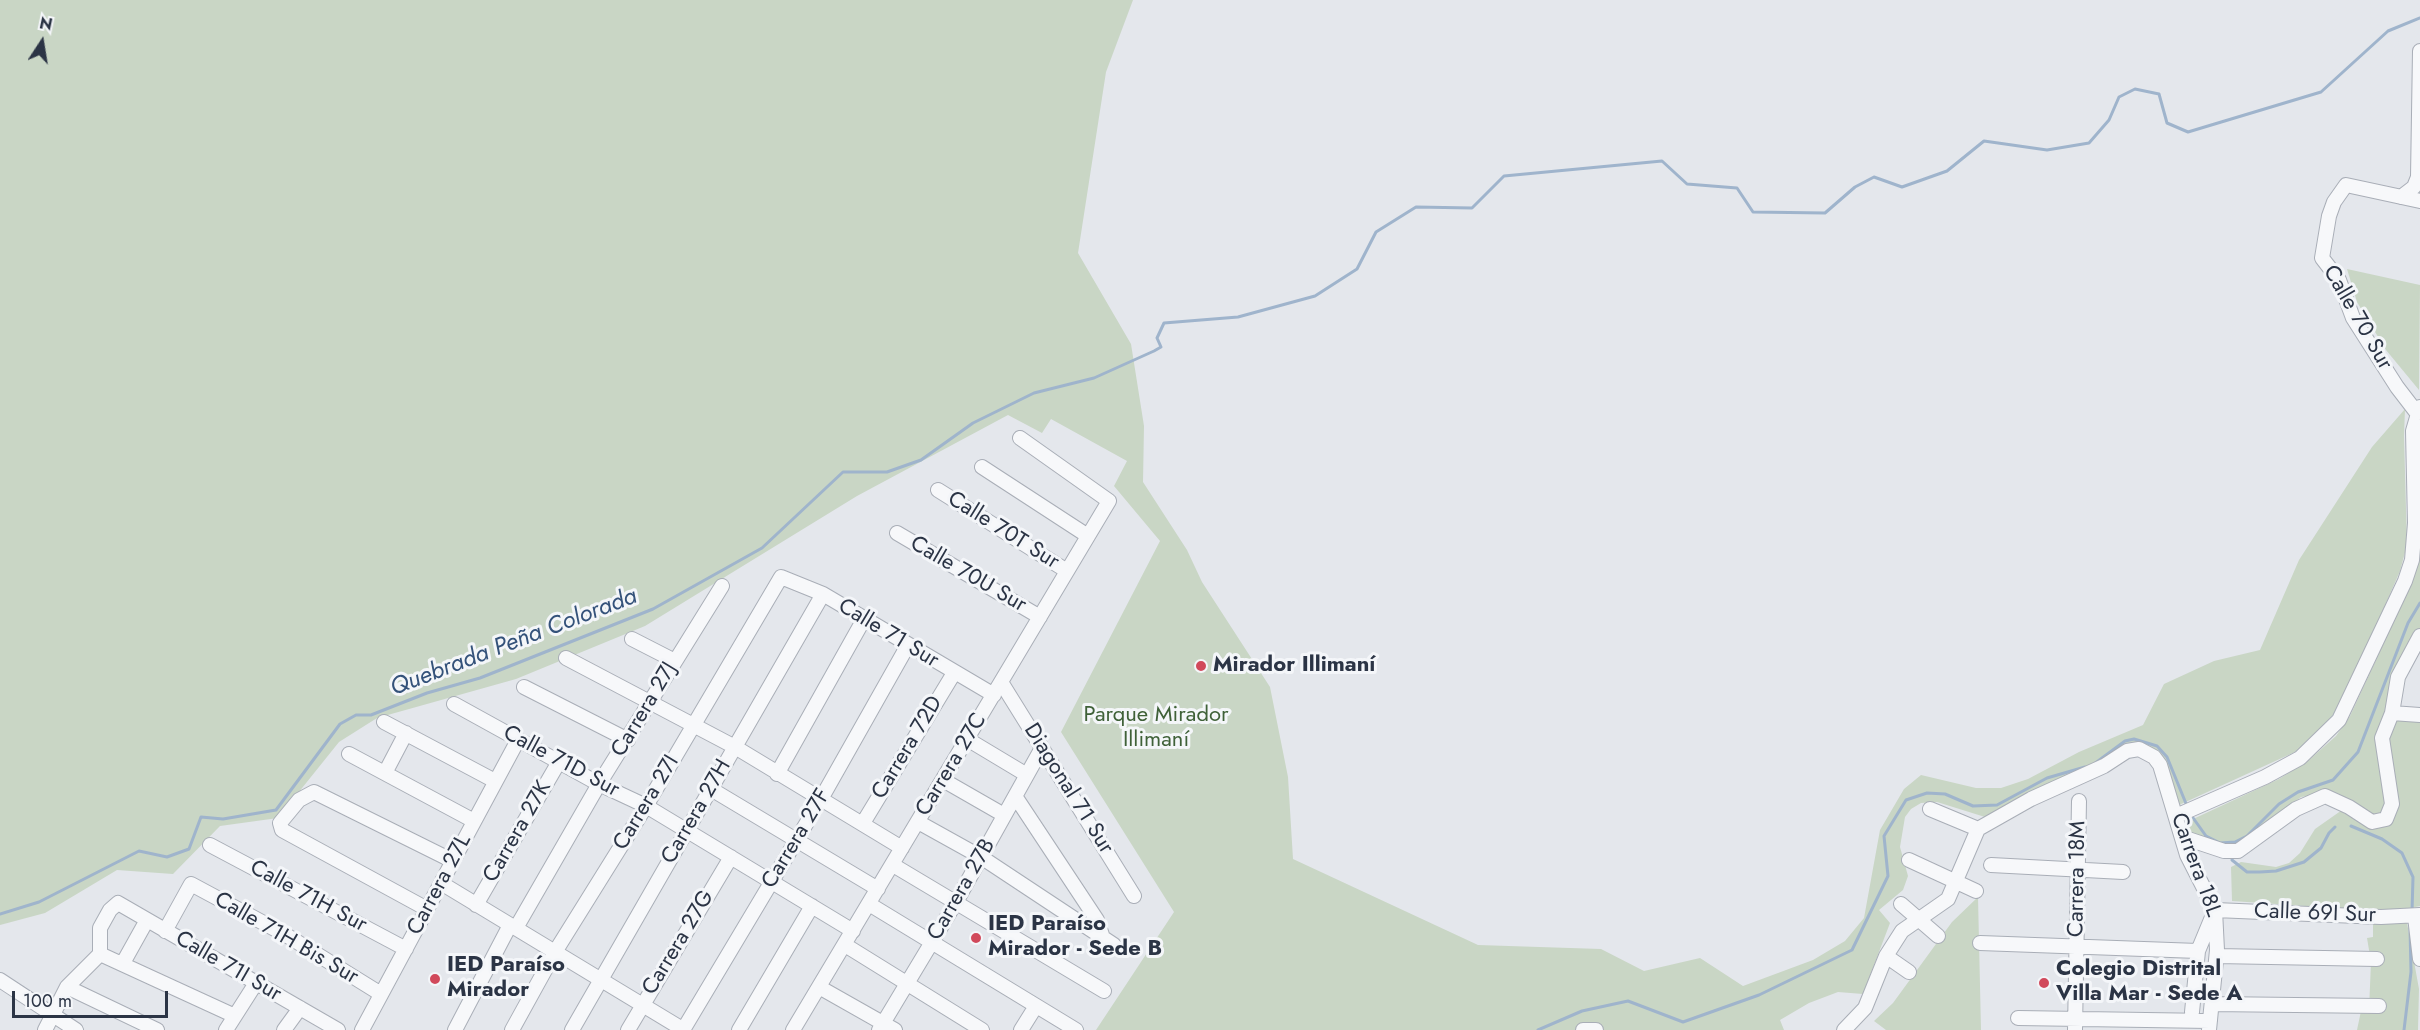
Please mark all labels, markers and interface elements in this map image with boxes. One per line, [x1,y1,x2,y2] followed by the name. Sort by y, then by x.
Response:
[37,11,54,36] text: N
[12,12,72,72] north arrow
[2317,261,2397,375] street label: Calle 70 Sur
[942,486,1064,576] street label: Calle 70T Sur
[905,531,1031,619] street label: Calle 70U Sur
[386,583,642,703] water label: Quebrada Peña Colorada
[833,594,943,674] street label: Calle 71 Sur
[1213,653,1375,679] place label: Mirador Illimaní
[606,658,684,762] street label: Carrera 27J
[1194,659,1208,673] marker: Mirador Illimaní
[867,692,949,804] street label: Carrera 72D
[1084,703,1228,754] park label: Parque Mirador Illimaní
[911,709,993,821] street label: Carrera 27C
[1017,719,1119,859] street label: Diagonal 71 Sur
[498,720,624,804] street label: Calle 71D Sur
[608,751,686,855] street label: Carrera 27I
[657,755,737,869] street label: Carrera 27H
[478,776,558,888] street label: Carrera 27K
[757,784,837,894] street label: Carrera 27F
[2164,810,2226,920] street label: Carrera 18L
[2064,821,2092,937] street label: Carrera 18M
[402,830,478,940] street label: Carrera 27L
[922,835,1002,945] street label: Carrera 27B
[245,855,371,939] street label: Calle 71H Sur
[637,886,721,1000] street label: Carrera 27G
[209,887,363,991] street label: Calle 71H Bis Sur
[2253,899,2377,929] street label: Calle 69I Sur
[988,912,1162,963] place label: IED Paraíso Mirador - Sede B
[170,926,286,1008] street label: Calle 71I Sur
[969,931,983,945] marker: IED Paraíso Mirador - Sede B
[447,953,565,1004] place label: IED Paraíso Mirador
[2056,957,2242,1008] place label: Colegio Distrital Villa Mar - Sede A
[428,972,442,986] marker: IED Paraíso Mirador
[2037,976,2051,990] marker: Colegio Distrital Villa Mar - Sede A
[15,979,171,1017] scale bar
[23,988,72,1014] text: 100 m

